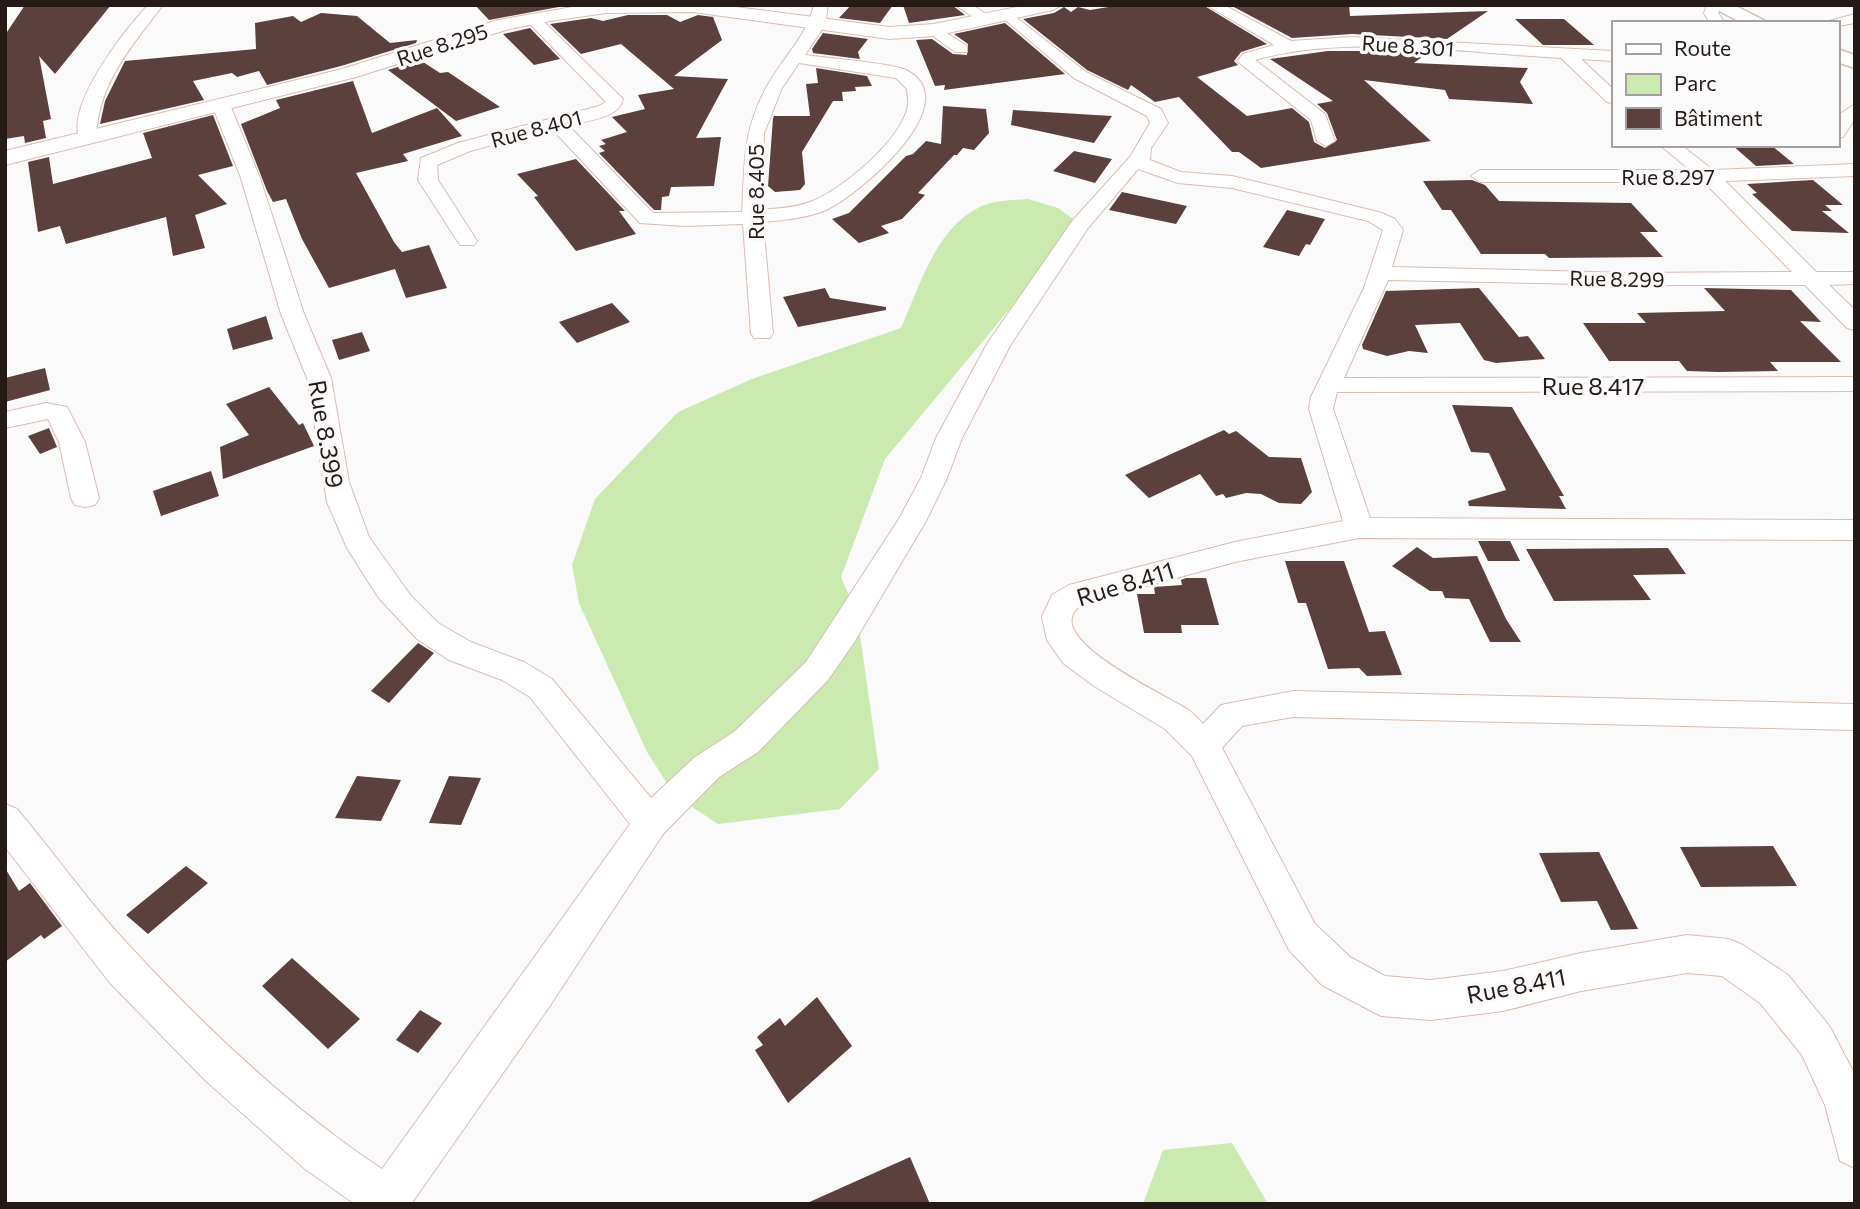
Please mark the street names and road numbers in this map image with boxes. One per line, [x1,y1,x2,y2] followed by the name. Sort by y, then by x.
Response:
[393,18,491,70] street label: Rue 8.295
[1361,29,1455,61] street label: Rue 8.301
[488,104,584,152] street label: Rue 8.401
[743,144,768,240] street label: Rue 8.405
[1621,164,1715,189] street label: Rue 8.297
[1569,265,1665,291] street label: Rue 8.299
[1542,371,1644,400] street label: Rue 8.417
[303,378,351,490] street label: Rue 8.399
[1073,554,1177,612] street label: Rue 8.411
[1464,961,1568,1009] street label: Rue 8.411

